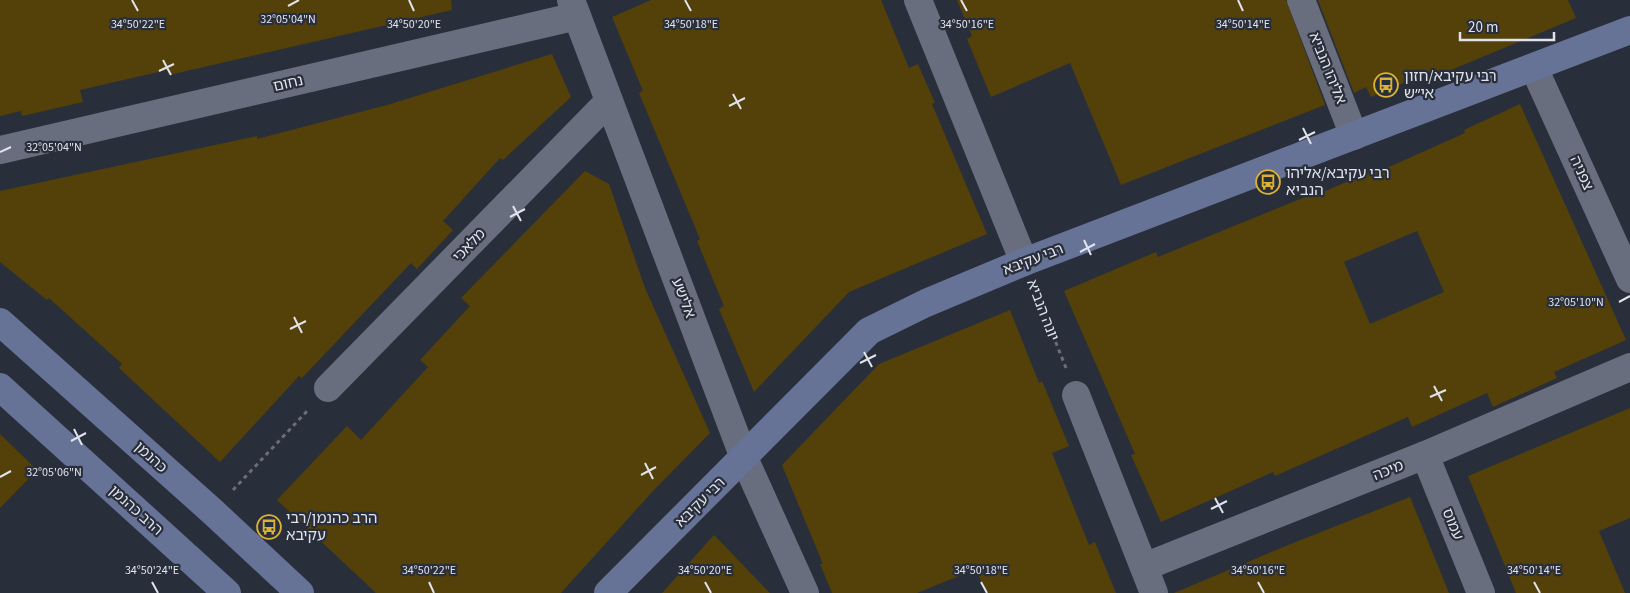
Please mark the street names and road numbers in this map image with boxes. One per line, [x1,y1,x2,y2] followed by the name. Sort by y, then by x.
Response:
[1304,29,1351,107] street label: אליהו הנביא
[271,70,305,97] street label: נחום
[1565,152,1598,194] street label: צפניה
[448,224,491,267] street label: מלאכי
[1000,238,1066,281] street label: רבי עקיבא
[666,275,701,321] street label: אלישע
[1021,276,1064,344] street label: יונה הנביא
[130,437,172,478] street label: כהנמן
[1370,455,1407,486] street label: מיכה
[671,473,730,532] street label: רבי עקיבא
[104,481,167,540] street label: הרב כהנמן
[1437,505,1468,543] street label: עמוס

